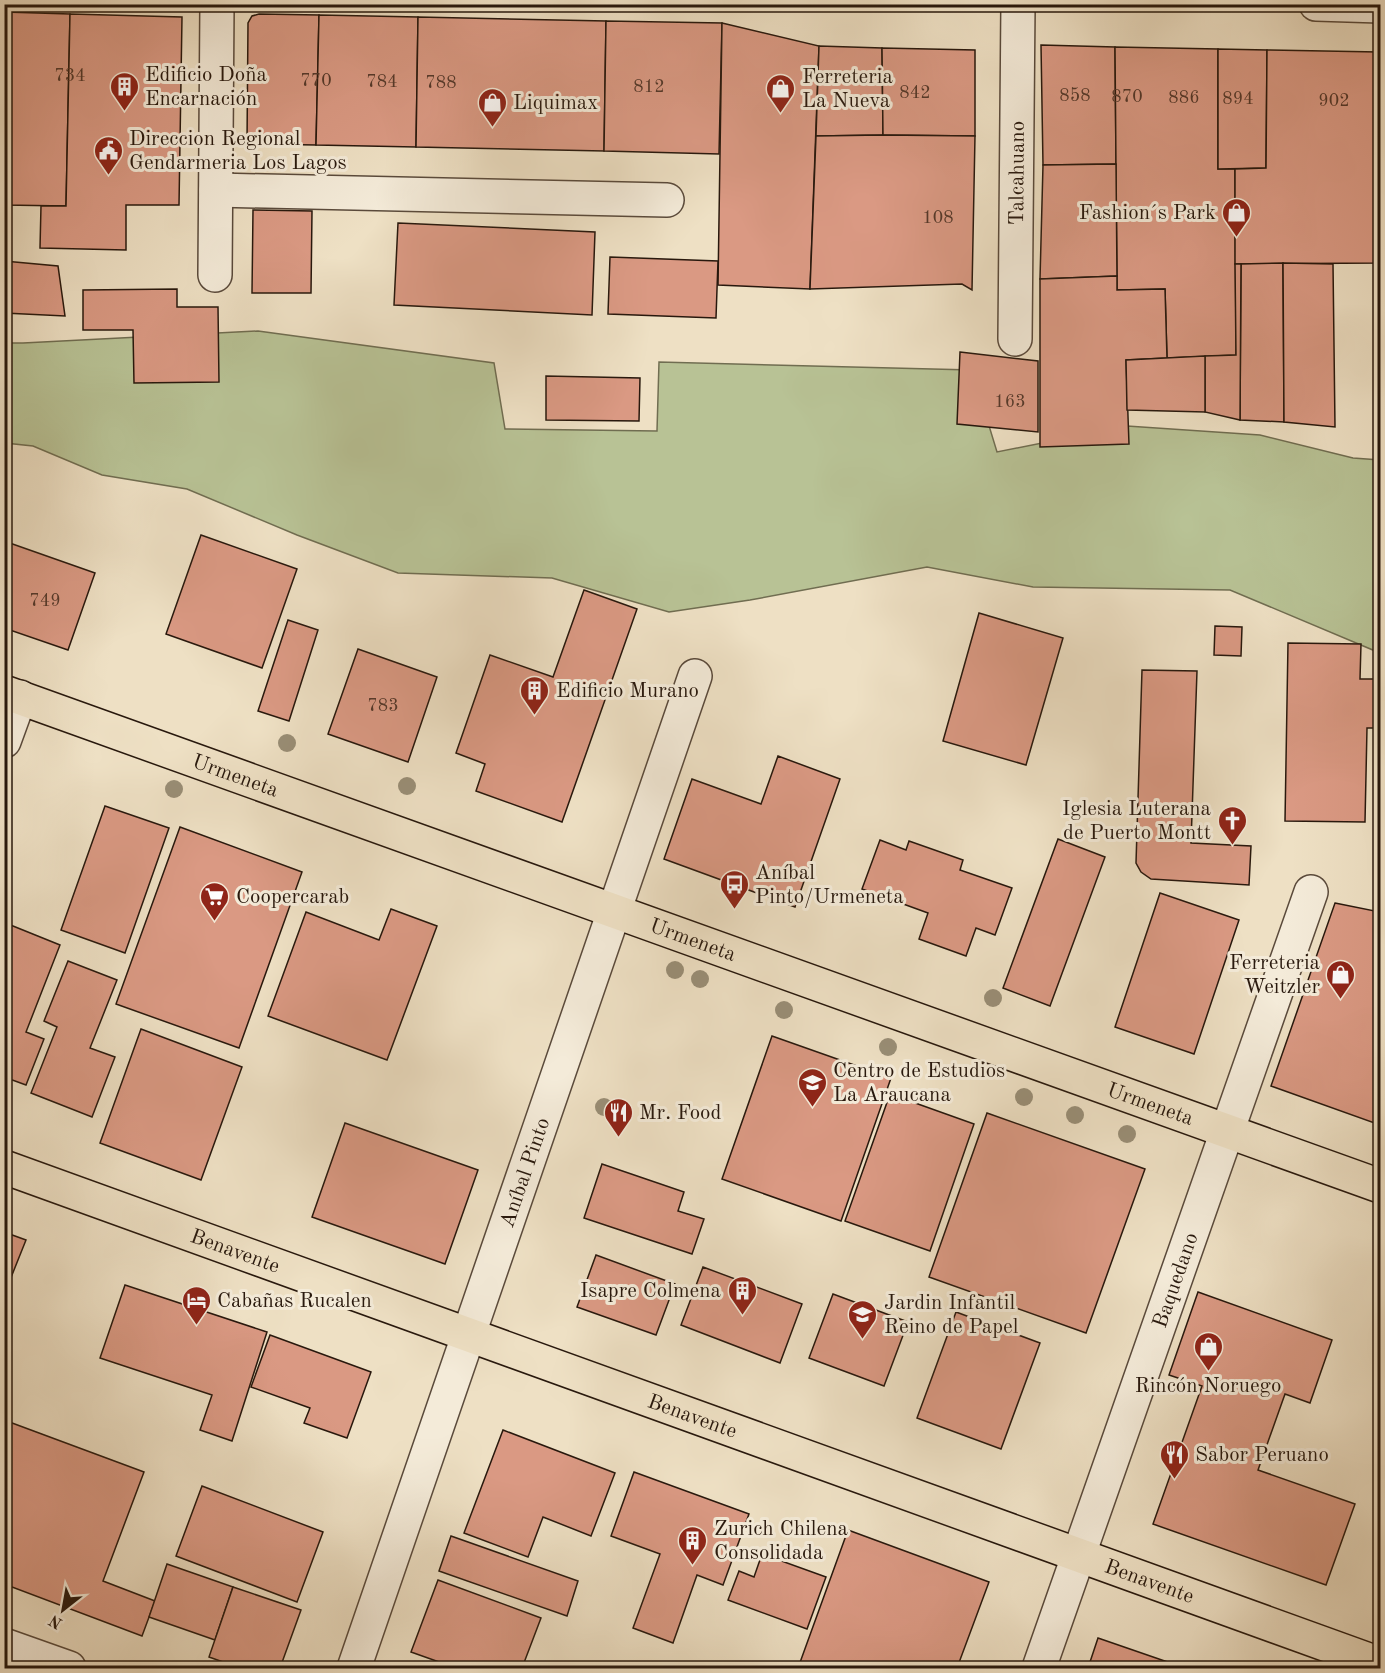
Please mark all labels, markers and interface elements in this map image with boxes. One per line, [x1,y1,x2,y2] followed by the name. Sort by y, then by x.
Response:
[145,65,267,110] place label: Edificio Doña Encarnación
[54,67,86,85] house number: 734
[802,67,893,112] place label: Ferreteria La Nueva
[108,70,140,112] building icon: Edificio Doña Encarnación
[300,72,332,90] house number: 770
[765,72,797,114] shop icon: Ferreteria La Nueva
[366,73,398,91] house number: 784
[425,74,457,92] house number: 788
[633,78,665,96] house number: 812
[899,84,931,102] house number: 842
[476,86,508,128] shop icon: Liquimax
[1059,87,1091,105] house number: 858
[1111,88,1143,106] house number: 870
[1168,89,1200,107] house number: 886
[1222,90,1254,108] house number: 894
[1318,92,1350,110] house number: 902
[513,93,598,114] place label: Liquimax
[1007,121,1029,225] street label: Talcahuano
[129,129,347,174] place label: Direccion Regional Gendarmeria Los Lagos
[92,134,124,176] public building icon: Direccion Regional Gendarmeria Los Lagos
[1221,196,1253,238] shop icon: Fashion´s Park
[1079,203,1216,224] place label: Fashion´s Park
[922,209,954,227] house number: 108
[994,393,1026,411] house number: 163
[29,592,61,610] house number: 749
[519,674,551,716] building icon: Edificio Murano
[556,681,699,702] place label: Edificio Murano
[367,697,399,715] house number: 783
[189,751,281,802] street label: Urmeneta
[1062,799,1211,844] place label: Iglesia Luterana de Puerto Montt
[1216,804,1248,846] church icon: Iglesia Luterana de Puerto Montt
[755,863,904,908] place label: Aníbal Pinto/Urmeneta
[718,868,750,910] bus stop icon: Aníbal Pinto/Urmeneta
[199,880,231,922] supermarket icon: Coopercarab
[236,887,349,908] place label: Coopercarab
[646,916,738,966] street label: Urmeneta
[1229,953,1320,998] place label: Ferreteria Weitzler
[1325,958,1357,1000] shop icon: Ferreteria Weitzler
[833,1061,1005,1106] place label: Centro de Estudios La Araucana
[796,1066,828,1108] school or university icon: Centro de Estudios La Araucana
[1104,1080,1196,1130] street label: Urmeneta
[602,1096,634,1138] restaurant icon: Mr. Food
[639,1103,721,1124] place label: Mr. Food
[497,1115,554,1231] street label: Aníbal Pinto
[187,1226,282,1278] street label: Benavente
[1150,1230,1203,1331] street label: Baquedano
[726,1274,758,1316] building icon: Isapre Colmena
[580,1281,721,1302] place label: Isapre Colmena
[180,1284,212,1326] hotel icon: Cabañas Rucalen
[217,1291,372,1312] place label: Cabañas Rucalen
[884,1293,1019,1338] place label: Jardin Infantil Reino de Papel
[847,1298,879,1340] school or university icon: Jardin Infantil Reino de Papel
[1192,1330,1224,1372] shop icon: Rincón Noruego
[1135,1376,1281,1397] place label: Rincón Noruego
[644,1391,739,1443] street label: Benavente
[1158,1438,1190,1480] restaurant icon: Sabor Peruano
[1195,1445,1329,1466] place label: Sabor Peruano
[714,1519,848,1564] place label: Zurich Chilena Consolidada
[677,1524,709,1566] building icon: Zurich Chilena Consolidada
[1102,1556,1197,1608] street label: Benavente
[33,1580,93,1640] north arrow
[46,1611,66,1631] text: N

